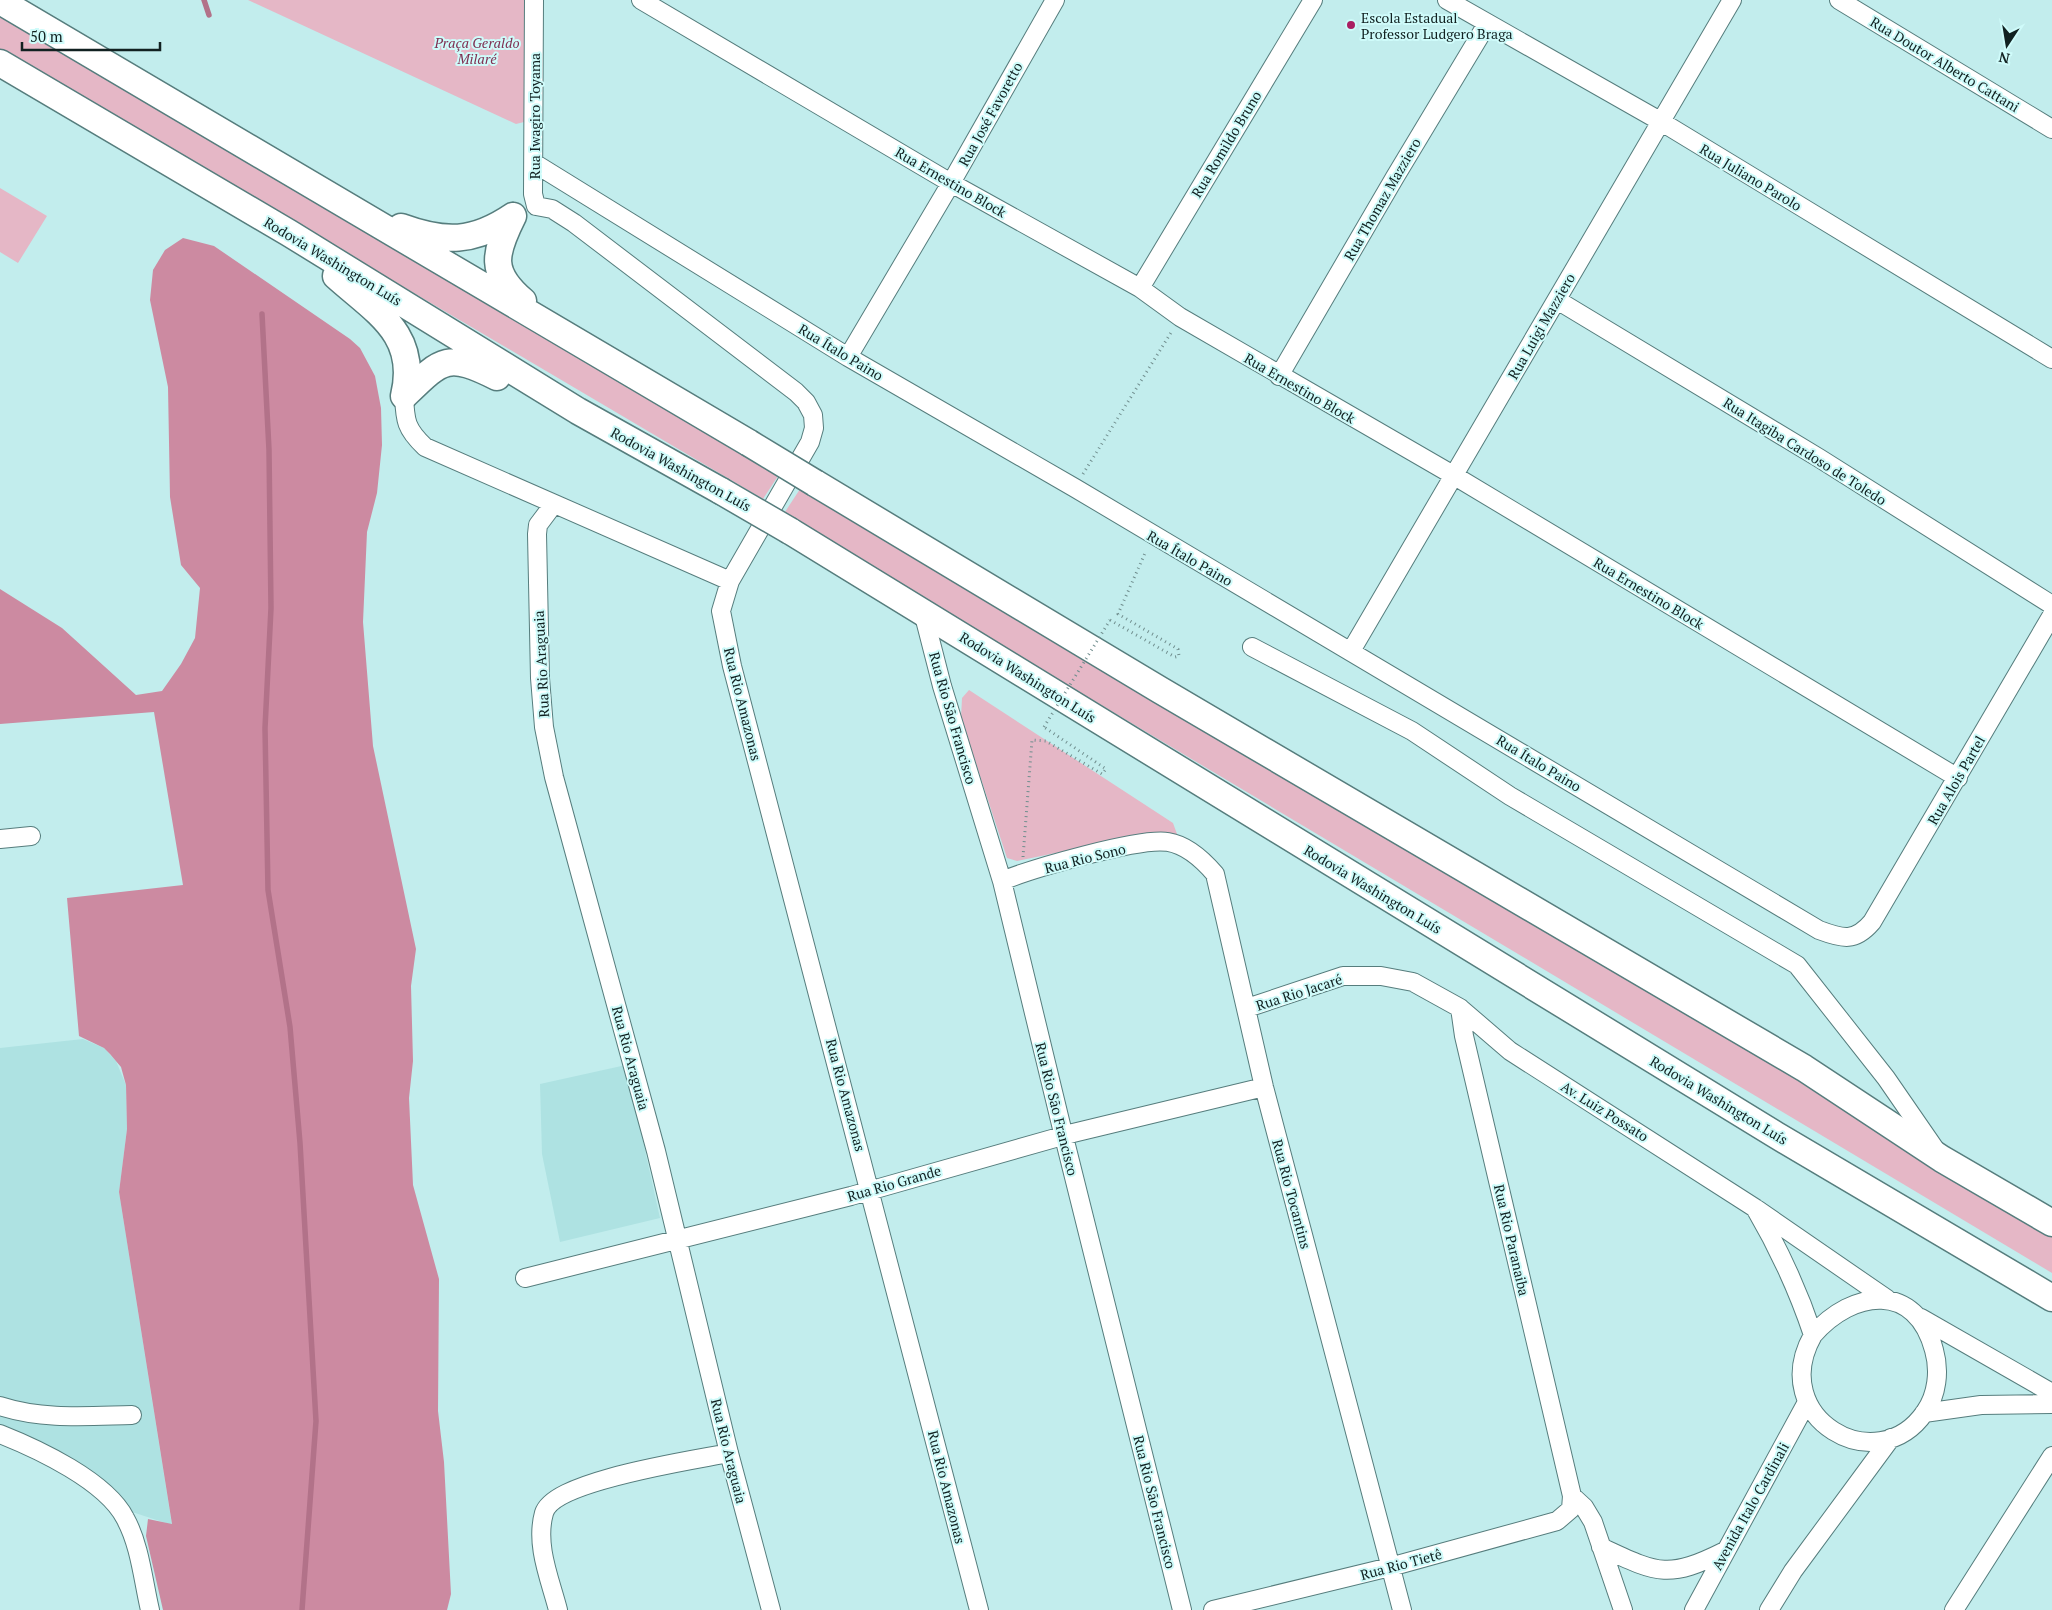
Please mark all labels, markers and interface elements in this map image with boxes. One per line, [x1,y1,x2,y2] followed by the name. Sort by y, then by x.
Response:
[1361,8,1513,43] place label: Escola Estadual Professor Ludgero Braga
[1867,12,2023,116] street label: Rua Doutor Alberto Cattani
[1345,19,1357,31] marker: Escola Estadual Professor Ludgero Braga
[22,20,160,52] scale bar
[1982,20,2032,70] north arrow
[30,26,63,46] text: 50 m
[433,33,520,68] park label: Praça Geraldo Milaré
[1997,48,2011,69] text: N
[525,53,544,179] street label: Rua Iwagiro Toyama
[954,58,1027,169] street label: Rua José Favoretto
[1187,87,1266,201] street label: Rua Romildo Bruno
[1339,134,1425,264] street label: Rua Thomaz Mazziero
[1697,139,1806,215] street label: Rua Juliano Parolo
[892,142,1011,222] street label: Rua Ernestino Block
[261,212,405,310] street label: Rodovia Washington Luís
[1503,269,1579,382] street label: Rua Luigi Mazziero
[795,319,887,385] street label: Rua Ítalo Paino
[1241,348,1360,428] street label: Rua Ernestino Block
[1720,393,1890,509] street label: Rua Itagiba Cardoso de Toledo
[608,423,754,515] street label: Rodovia Washington Luís
[1144,526,1236,590] street label: Rua Ítalo Paino
[1590,553,1708,634] street label: Rua Ernestino Block
[529,610,553,718] street label: Rua Rio Araguaia
[956,627,1100,727] street label: Rodovia Washington Luís
[720,645,766,763] street label: Rua Rio Amazonas
[925,650,981,787] street label: Rua Rio São Francisco
[1493,730,1585,796] street label: Rua Ítalo Paino
[1923,732,1989,828] street label: Rua Alois Partel
[1042,839,1128,877] street label: Rua Rio Sono
[1301,840,1445,938] street label: Rodovia Washington Luís
[1253,969,1345,1015] street label: Rua Rio Jacaré
[608,1004,654,1112] street label: Rua Rio Araguaia
[822,1037,870,1153] street label: Rua Rio Amazonas
[1031,1040,1083,1178] street label: Rua Rio São Francisco
[1647,1051,1791,1149] street label: Rodovia Washington Luís
[1558,1077,1653,1146] street label: Av. Luiz Possato
[1268,1137,1316,1251] street label: Rua Rio Tocantins
[845,1161,943,1205] street label: Rua Rio Grande
[1490,1182,1534,1298] street label: Rua Rio Paranaiba
[707,1397,751,1505] street label: Rua Rio Araguaia
[924,1428,970,1546] street label: Rua Rio Amazonas
[1129,1433,1181,1571] street label: Rua Rio São Francisco
[1707,1439,1793,1573] street label: Avenida Italo Cardinali
[1358,1544,1444,1584] street label: Rua Rio Tietê

